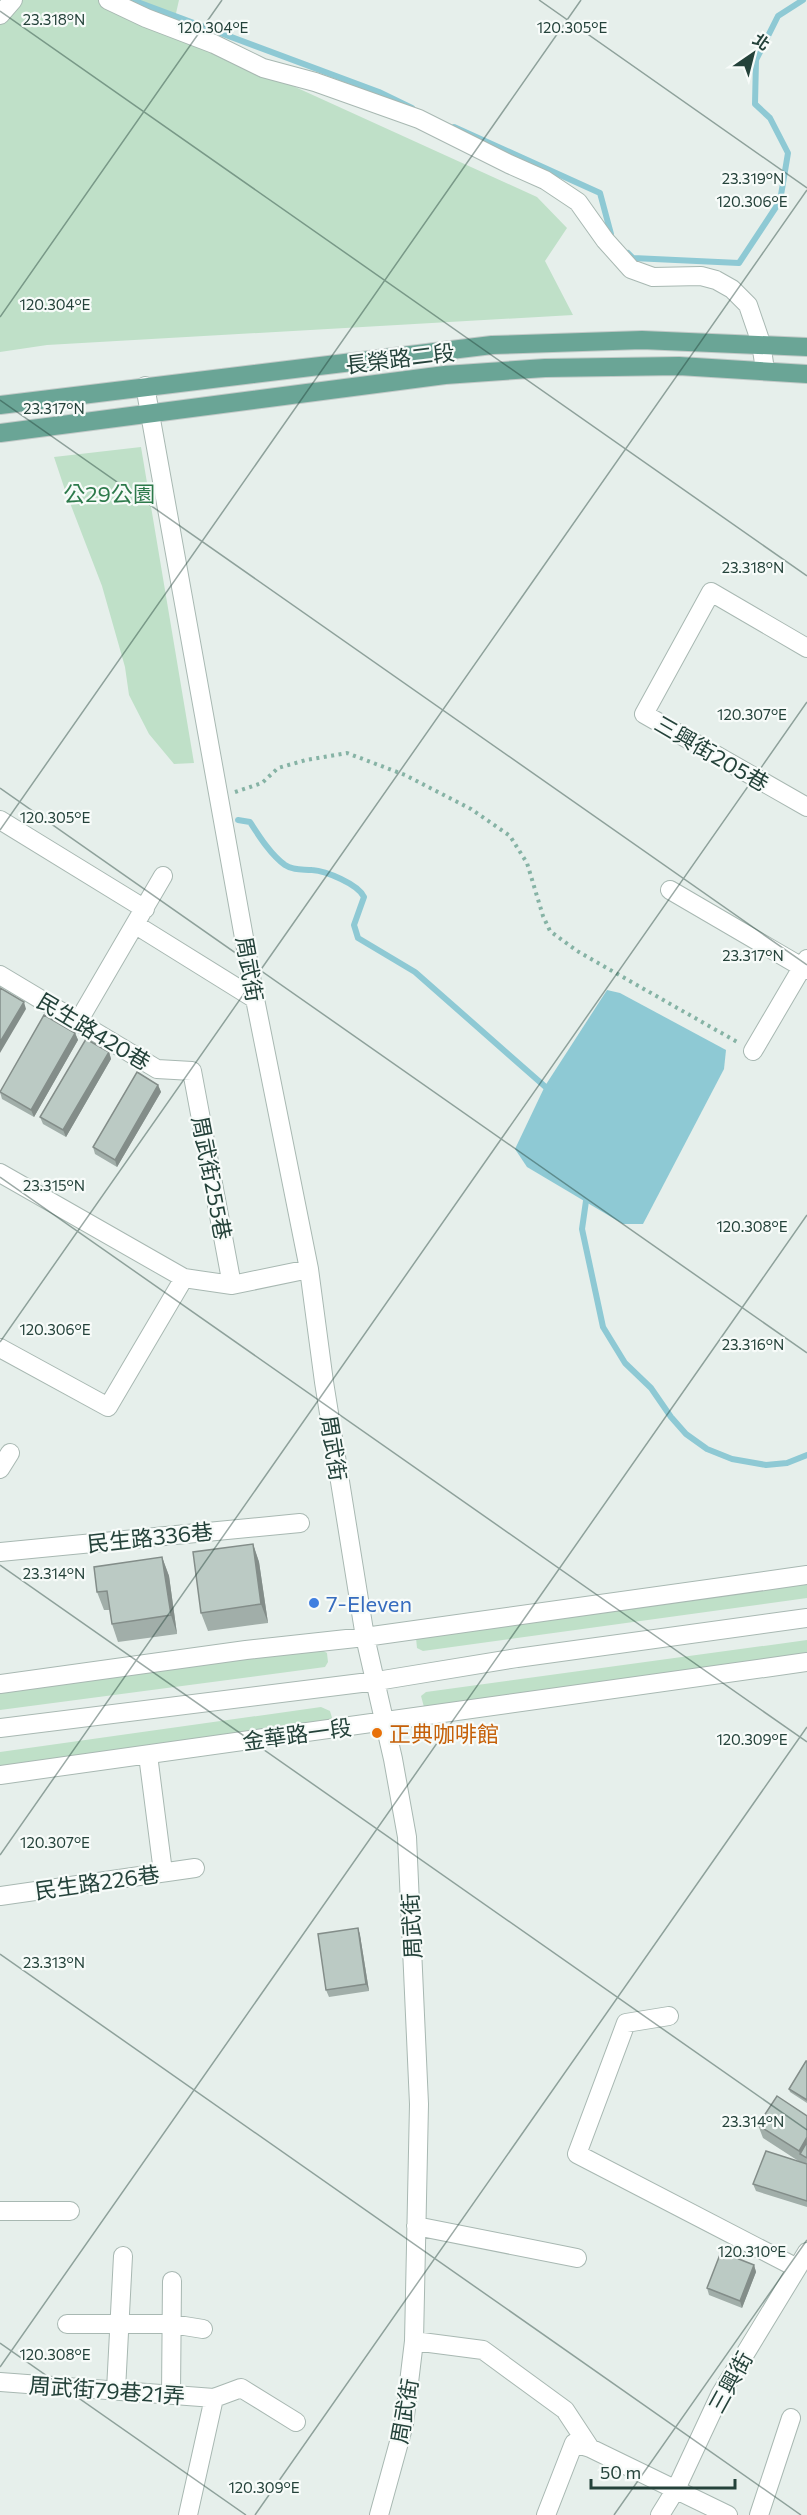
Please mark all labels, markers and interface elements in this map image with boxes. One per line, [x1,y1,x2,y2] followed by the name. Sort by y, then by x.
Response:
[23,10,85,28] text: 23.318°N
[177,18,249,36] text: 120.304°E
[537,18,607,36] text: 120.305°E
[723,24,783,84] north arrow
[750,29,774,54] text: 北
[722,169,784,187] text: 23.319°N
[716,192,788,210] text: 120.306°E
[19,295,91,313] text: 120.304°E
[344,338,456,378] street label: 長榮路二段
[23,399,85,417] text: 23.317°N
[63,480,155,507] park label: 公29公園
[722,558,784,576] text: 23.318°N
[717,705,787,723] text: 120.307°E
[650,710,774,796] street label: 三興街205巷
[20,808,90,826] text: 120.305°E
[231,934,269,1004] street label: 周武街
[722,946,784,964] text: 23.317°N
[32,987,156,1075] street label: 民生路420巷
[187,1114,237,1242] street label: 周武街255巷
[23,1176,85,1194] text: 23.315°N
[716,1217,788,1235] text: 120.308°E
[19,1320,91,1338] text: 120.306°E
[722,1335,784,1353] text: 23.316°N
[316,1413,352,1483] street label: 周武街
[86,1517,214,1557] street label: 民生路336巷
[23,1564,85,1582] text: 23.314°N
[326,1590,412,1617] place label: 7-Eleven
[307,1596,321,1610] marker: 7-Eleven
[241,1713,353,1755] street label: 金華路一段
[389,1720,499,1747] place label: 正典咖啡館
[370,1726,384,1740] marker: 正典咖啡館
[716,1730,788,1748] text: 120.309°E
[20,1833,90,1851] text: 120.307°E
[33,1860,161,1904] street label: 民生路226巷
[396,1892,426,1960] street label: 周武街
[23,1953,85,1971] text: 23.313°N
[722,2112,784,2130] text: 23.314°N
[718,2242,786,2260] text: 120.310°E
[19,2345,91,2363] text: 120.308°E
[702,2347,758,2417] street label: 三興街
[28,2371,186,2409] street label: 周武街79巷21弄
[385,2376,423,2446] street label: 周武街
[591,2452,735,2490] scale bar
[600,2461,641,2483] text: 50 m
[228,2478,300,2496] text: 120.309°E

